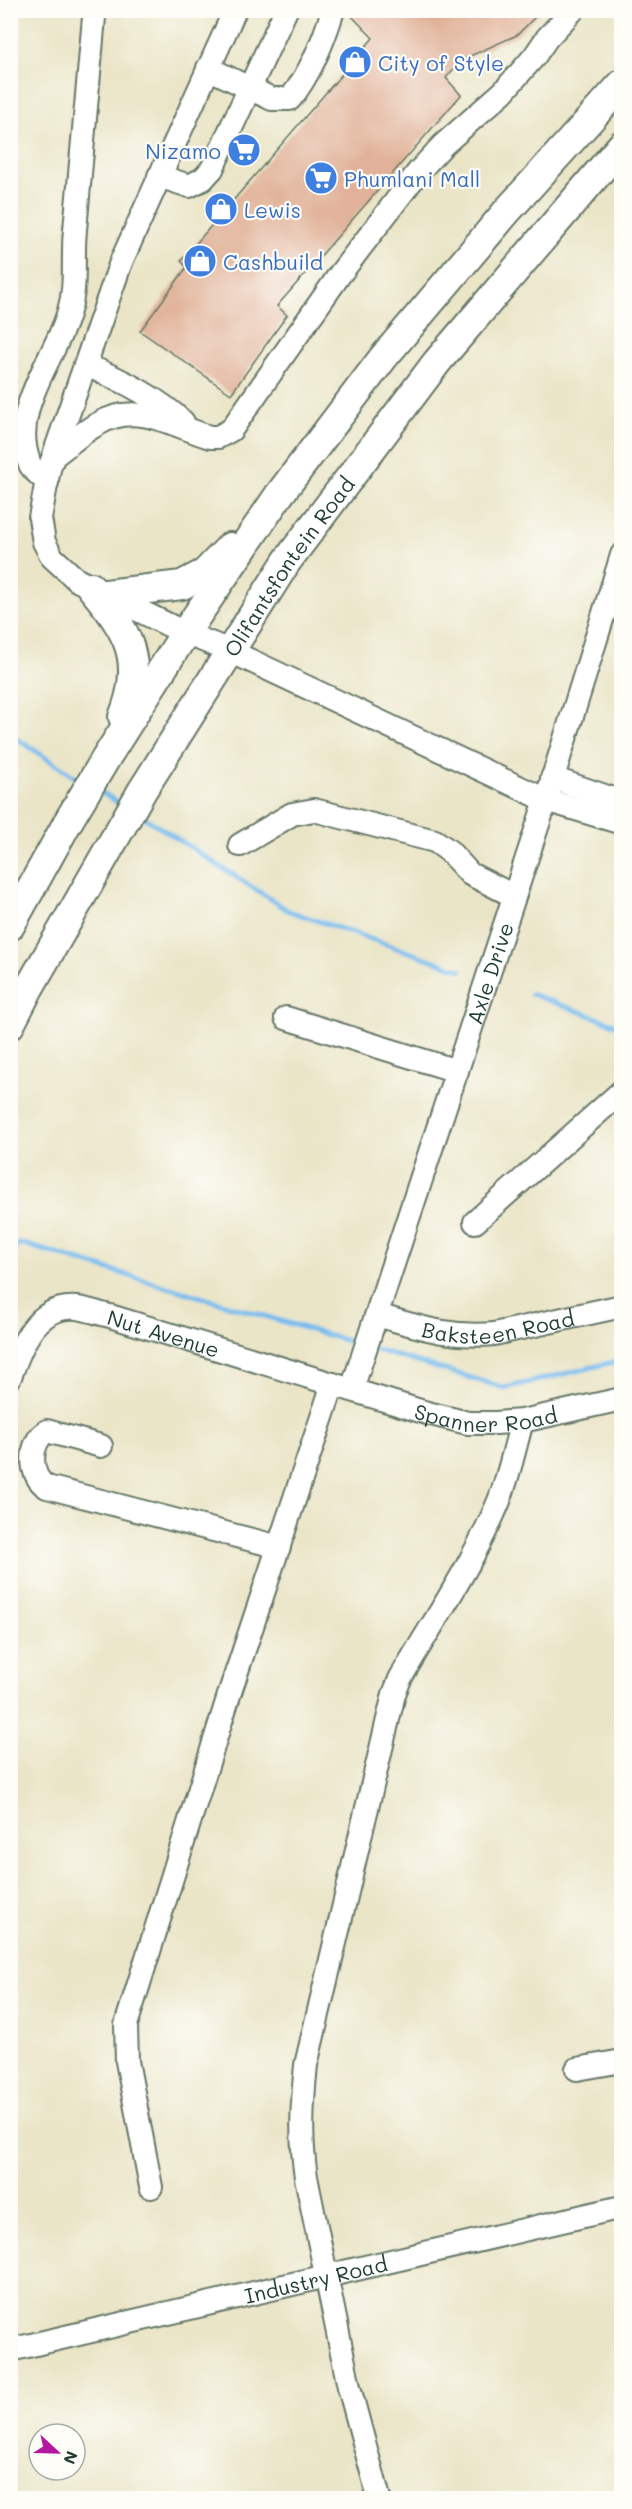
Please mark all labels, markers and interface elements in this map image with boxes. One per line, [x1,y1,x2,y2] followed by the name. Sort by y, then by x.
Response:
[337,44,373,80] shop icon: City of Style
[378,49,504,76] place label: City of Style
[226,132,262,168] supermarket icon: Nizamo
[145,137,221,164] place label: Nizamo
[303,160,339,196] supermarket icon: Phumlani Mall
[344,165,480,192] place label: Phumlani Mall
[203,191,239,227] shop icon: Lewis
[244,196,301,223] place label: Lewis
[182,243,218,279] shop icon: Cashbuild
[223,248,323,275] place label: Cashbuild
[217,471,360,661] street label: Olifantsfontein Road
[460,919,518,1027] street label: Axle Drive
[104,1303,223,1362] street label: Nut Avenue
[420,1303,576,1348] street label: Baksteen Road
[411,1397,559,1437] street label: Spanner Road
[242,2249,390,2308] street label: Industry Road
[27,2422,87,2482] north arrow
[59,2448,83,2467] text: N

